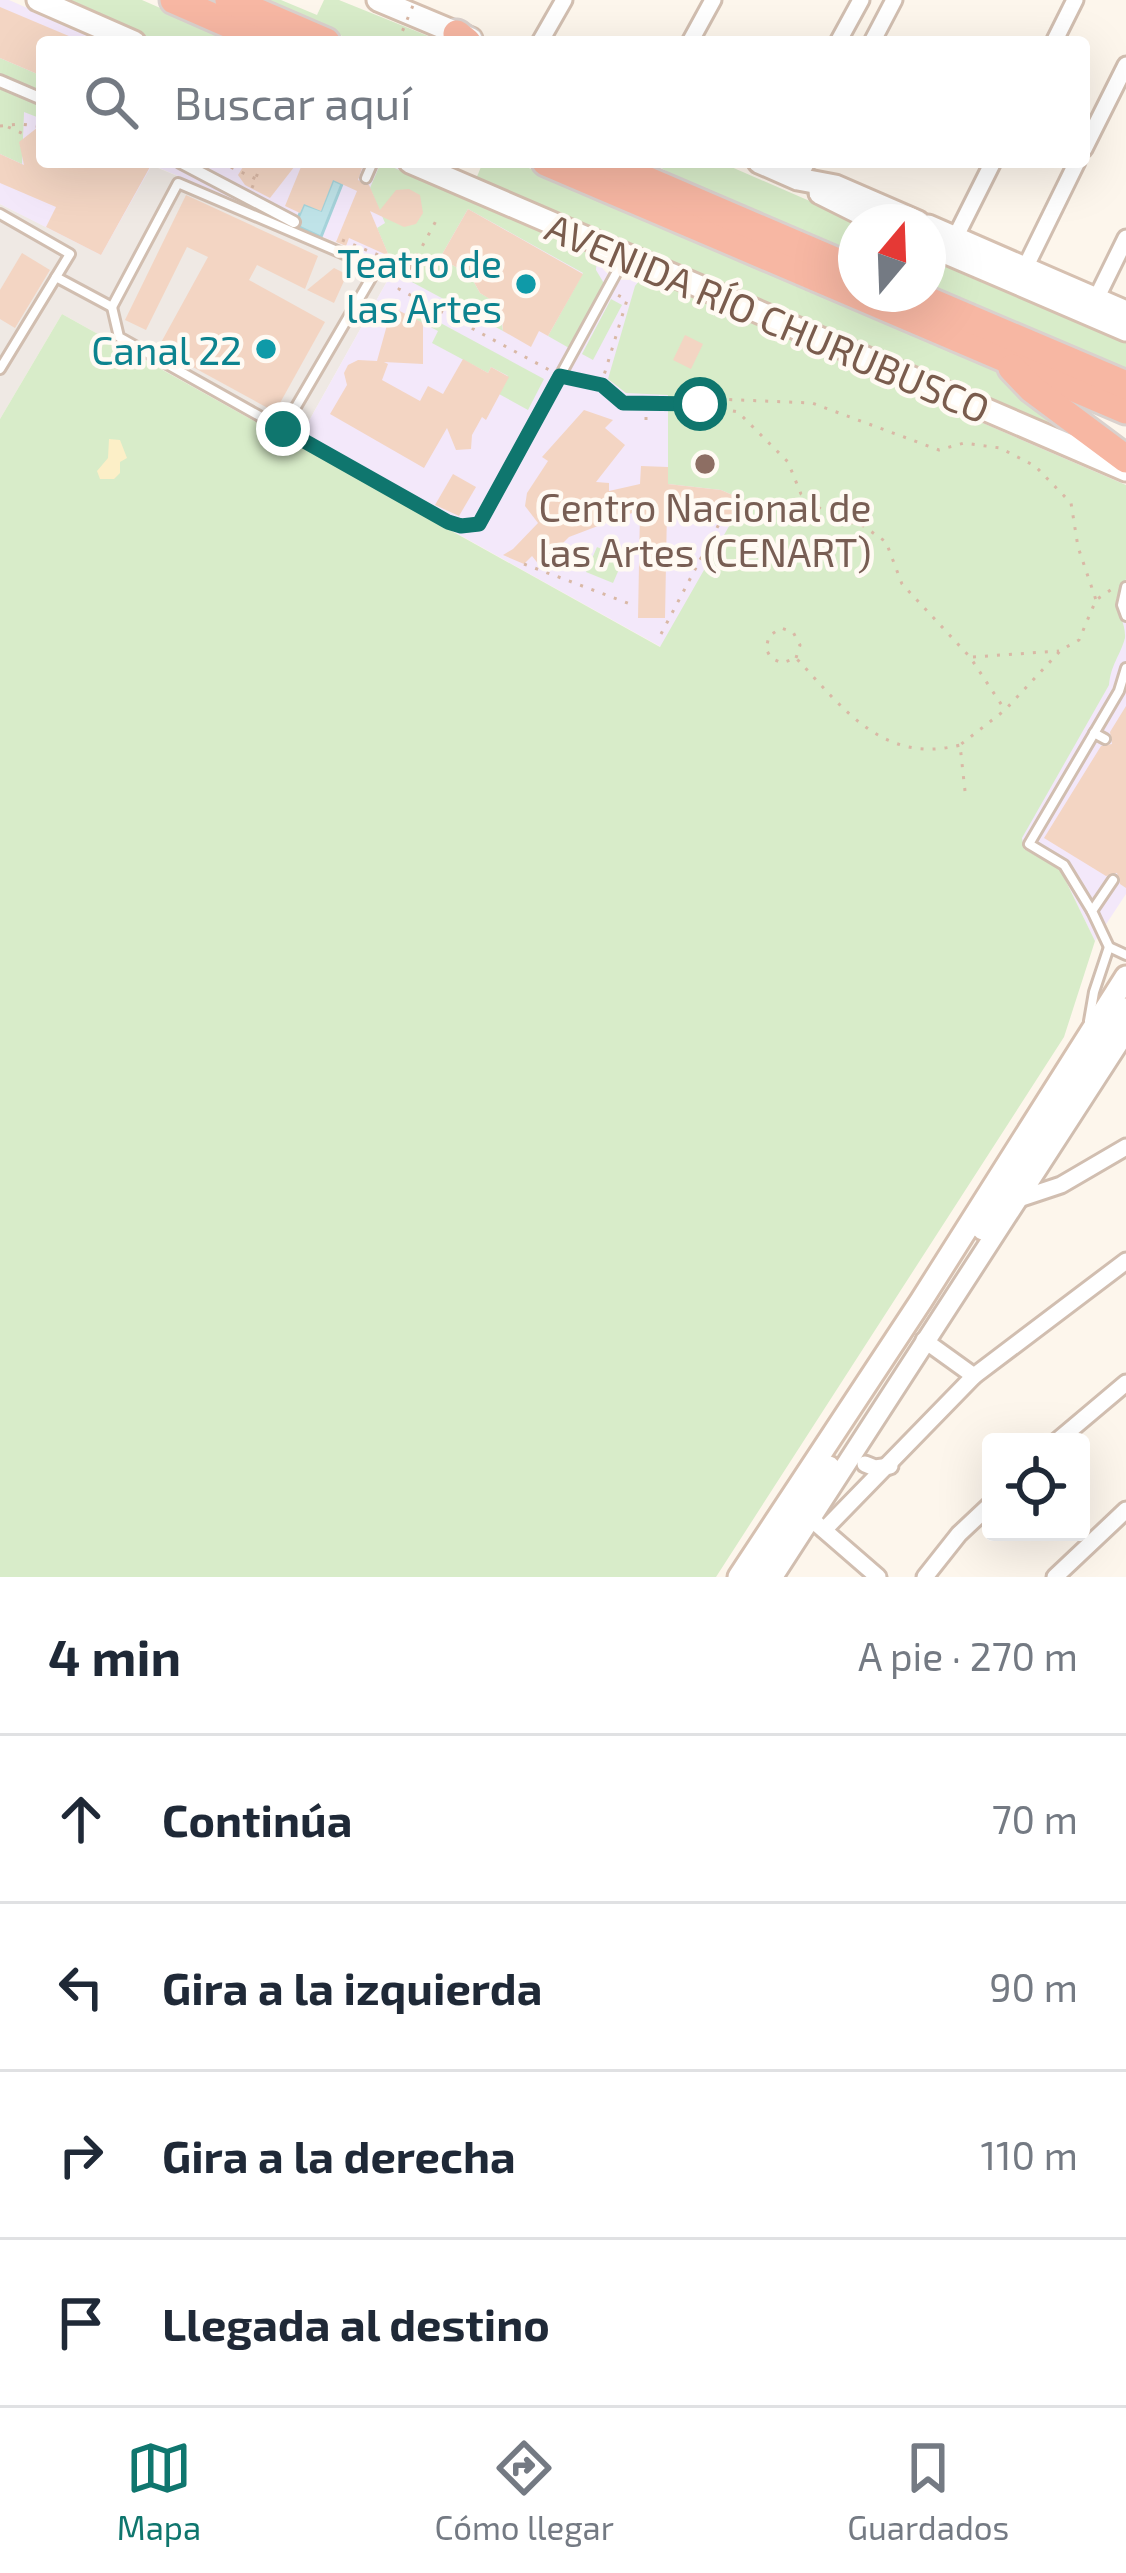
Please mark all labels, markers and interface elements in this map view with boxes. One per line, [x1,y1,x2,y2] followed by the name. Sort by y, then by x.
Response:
[36,36,1090,168] search box
[78,69,144,135] icon: search
[174,75,411,129] text: Buscar aquí
[539,202,997,432] street label: AVENIDA RÍO CHURUBUSCO
[838,204,946,312] north arrow
[337,239,502,331] place label: Teatro de las Artes
[513,271,539,297] marker: Teatro de las Artes
[91,326,242,373] place label: Canal 22
[253,336,279,362] marker: Canal 22
[673,377,727,431] route start
[256,402,310,456] route end
[692,451,718,477] marker: Centro Nacional de las Artes (CENART)
[538,483,872,575] place label: Centro Nacional de las Artes (CENART)
[982,1433,1090,1541] map controls
[982,1433,1090,1541] button: locate
[48,1625,181,1686] text: 4 min
[858,1632,1078,1679] text: A pie · 270 m
[48,1786,114,1852] icon: ahead
[162,1792,352,1846] text: Continúa
[992,1795,1078,1842] text: 70 m
[48,1954,114,2020] icon: left
[162,1960,542,2014] text: Gira a la izquierda
[989,1963,1078,2010] text: 90 m
[48,2122,114,2188] icon: right
[162,2128,516,2182] text: Gira a la derecha
[981,2131,1078,2178] text: 110 m
[48,2290,114,2356] icon: arrive
[162,2296,550,2350] text: Llegada al destino
[117,2435,201,2547] tab: Mapa
[434,2435,614,2547] tab: Cómo llegar
[847,2435,1009,2547] tab: Guardados

